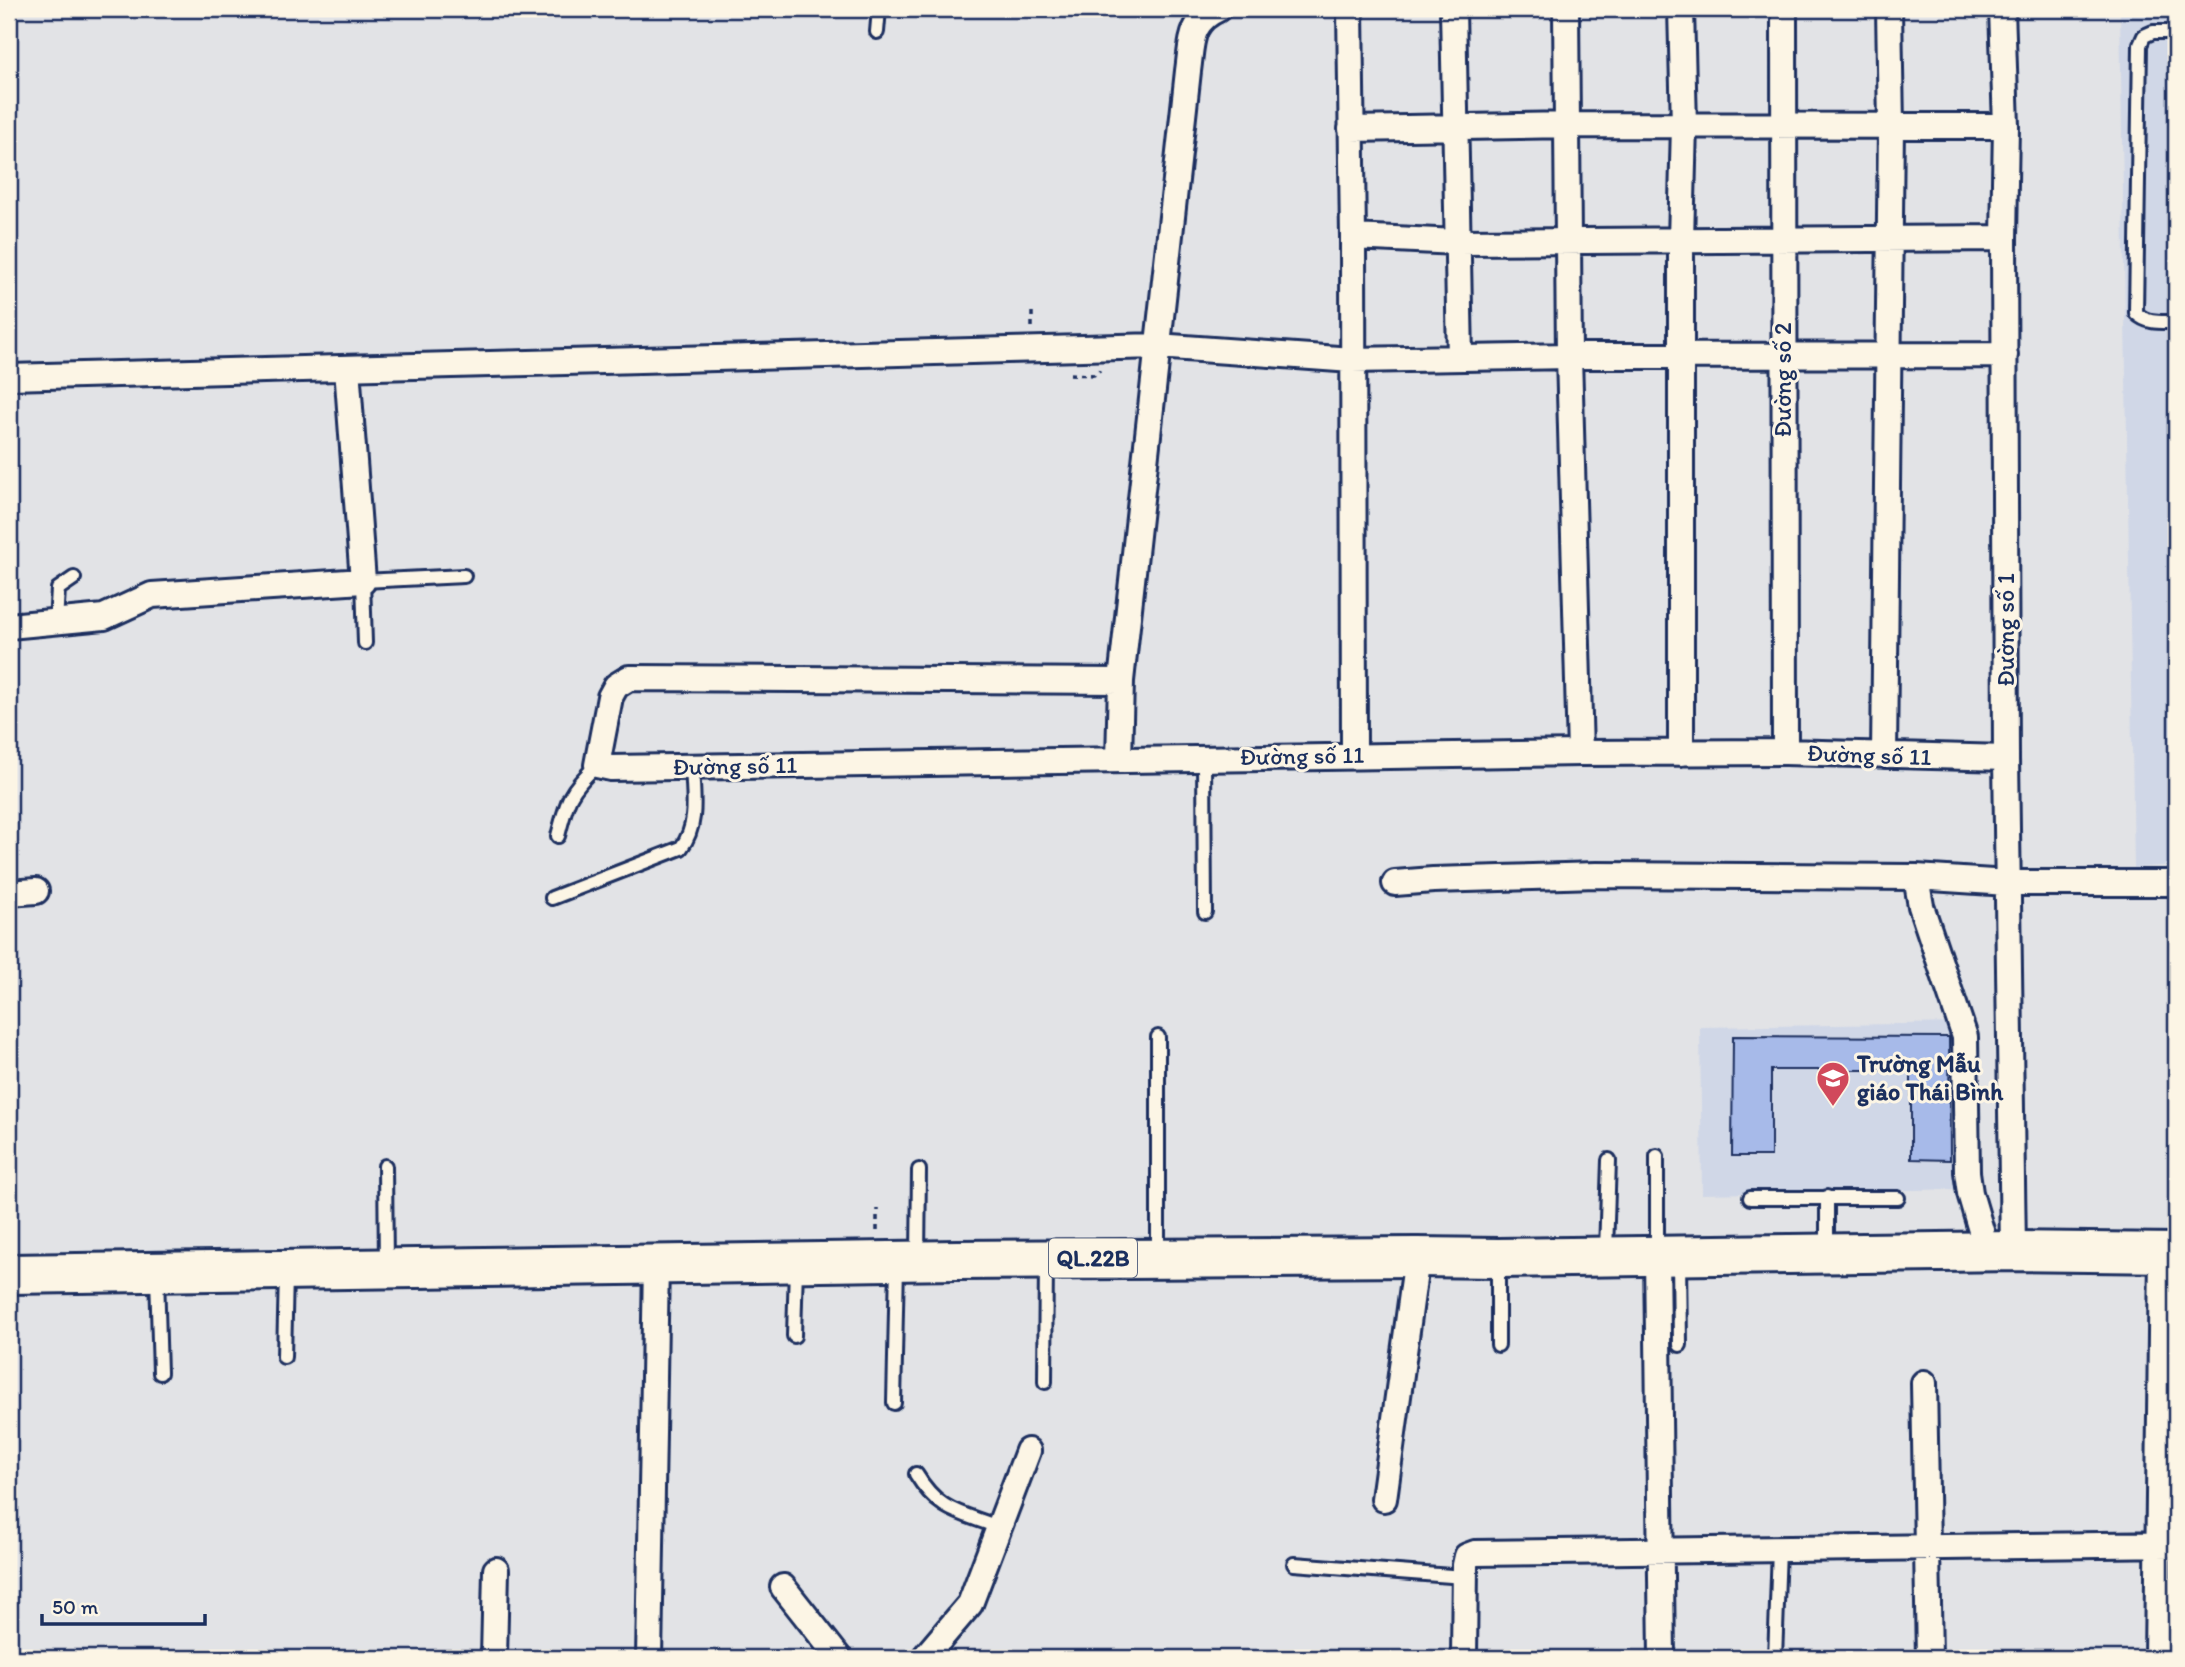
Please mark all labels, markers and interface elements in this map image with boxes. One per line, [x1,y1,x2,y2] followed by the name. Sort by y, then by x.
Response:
[1768,322,1797,438] street label: Đường số 2
[1991,573,2020,687] street label: Đường số 1
[1806,738,1932,771] street label: Đường số 11
[1239,740,1365,771] street label: Đường số 11
[672,750,798,781] street label: Đường số 11
[1856,1049,2004,1107] place label: Trường Mẫu giáo Thái Bình
[1814,1059,1852,1108] school or university icon: Trường Mẫu giáo Thái Bình
[1049,1238,1137,1278] road number: QL.22B
[42,1583,205,1627] scale bar
[52,1594,99,1619] text: 50 m

